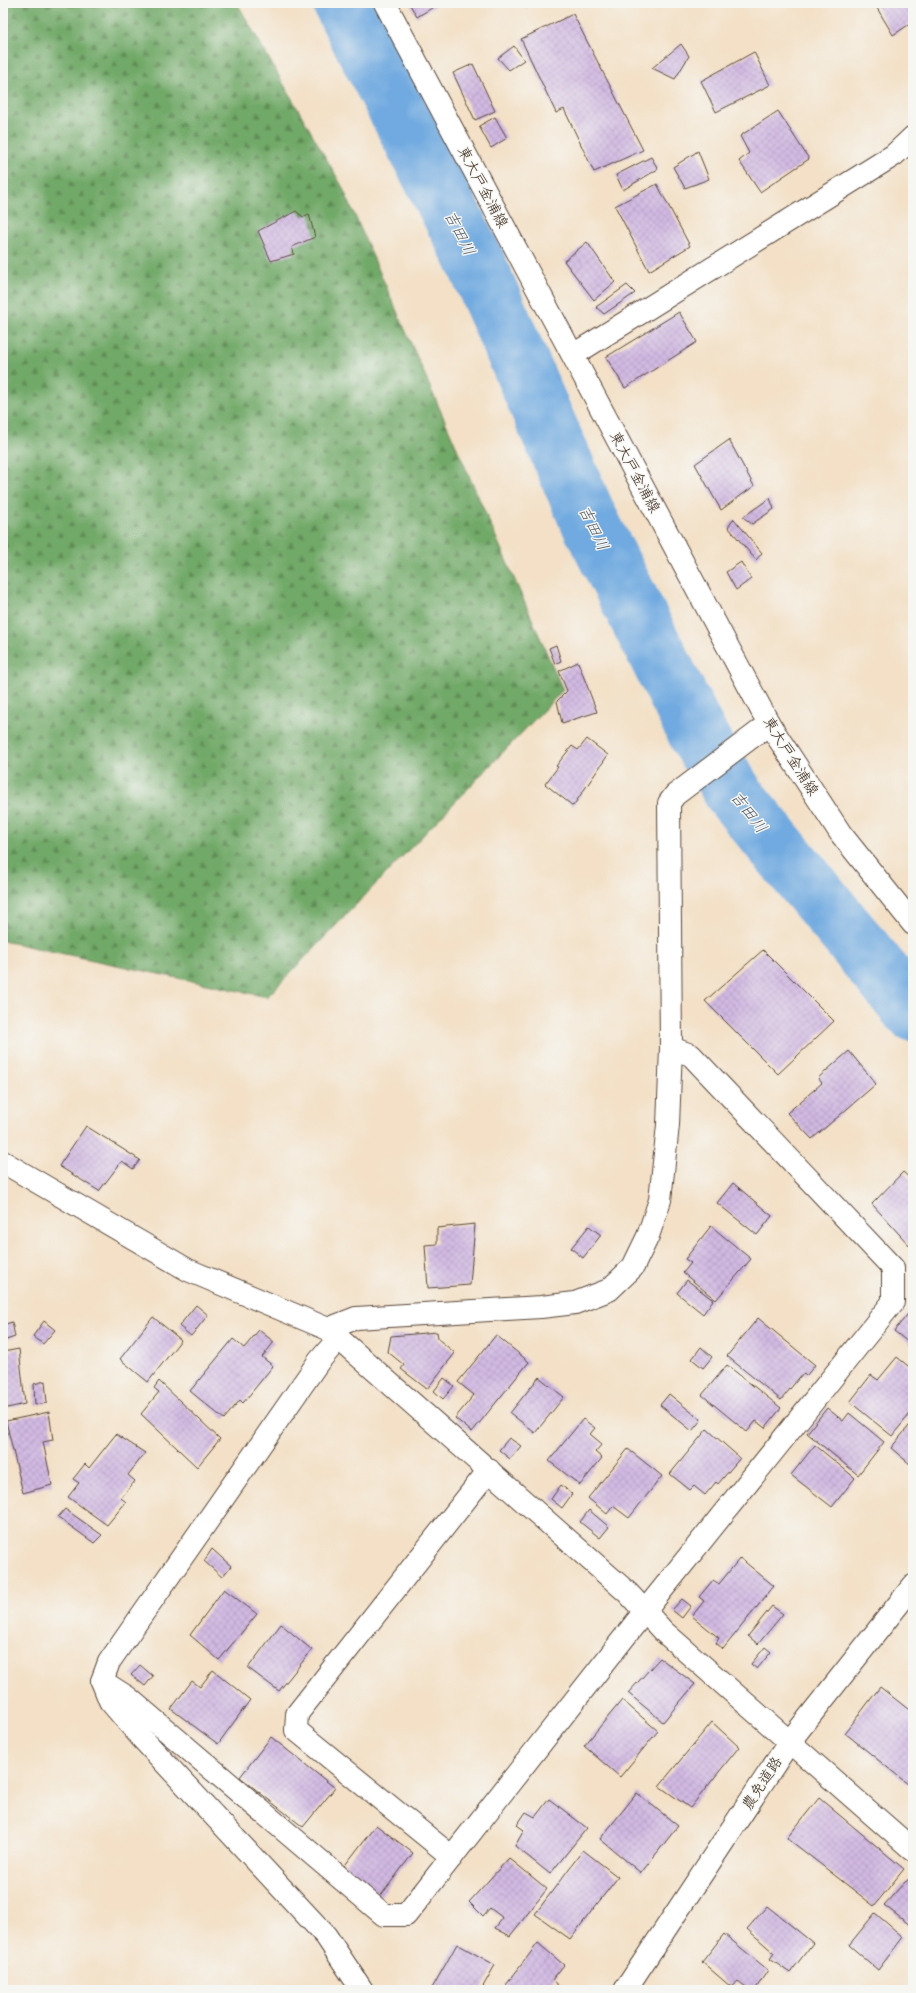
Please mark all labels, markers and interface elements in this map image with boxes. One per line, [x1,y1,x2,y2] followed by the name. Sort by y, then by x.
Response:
[453,143,513,231] street label: 東大戸金浦線
[440,207,480,259] water label: 吉田川
[605,428,665,516] street label: 東大戸金浦線
[574,502,614,554] water label: 吉田川
[759,713,823,799] street label: 東大戸金浦線
[726,787,772,837] water label: 吉田川
[737,1752,787,1814] street label: 農免道路

